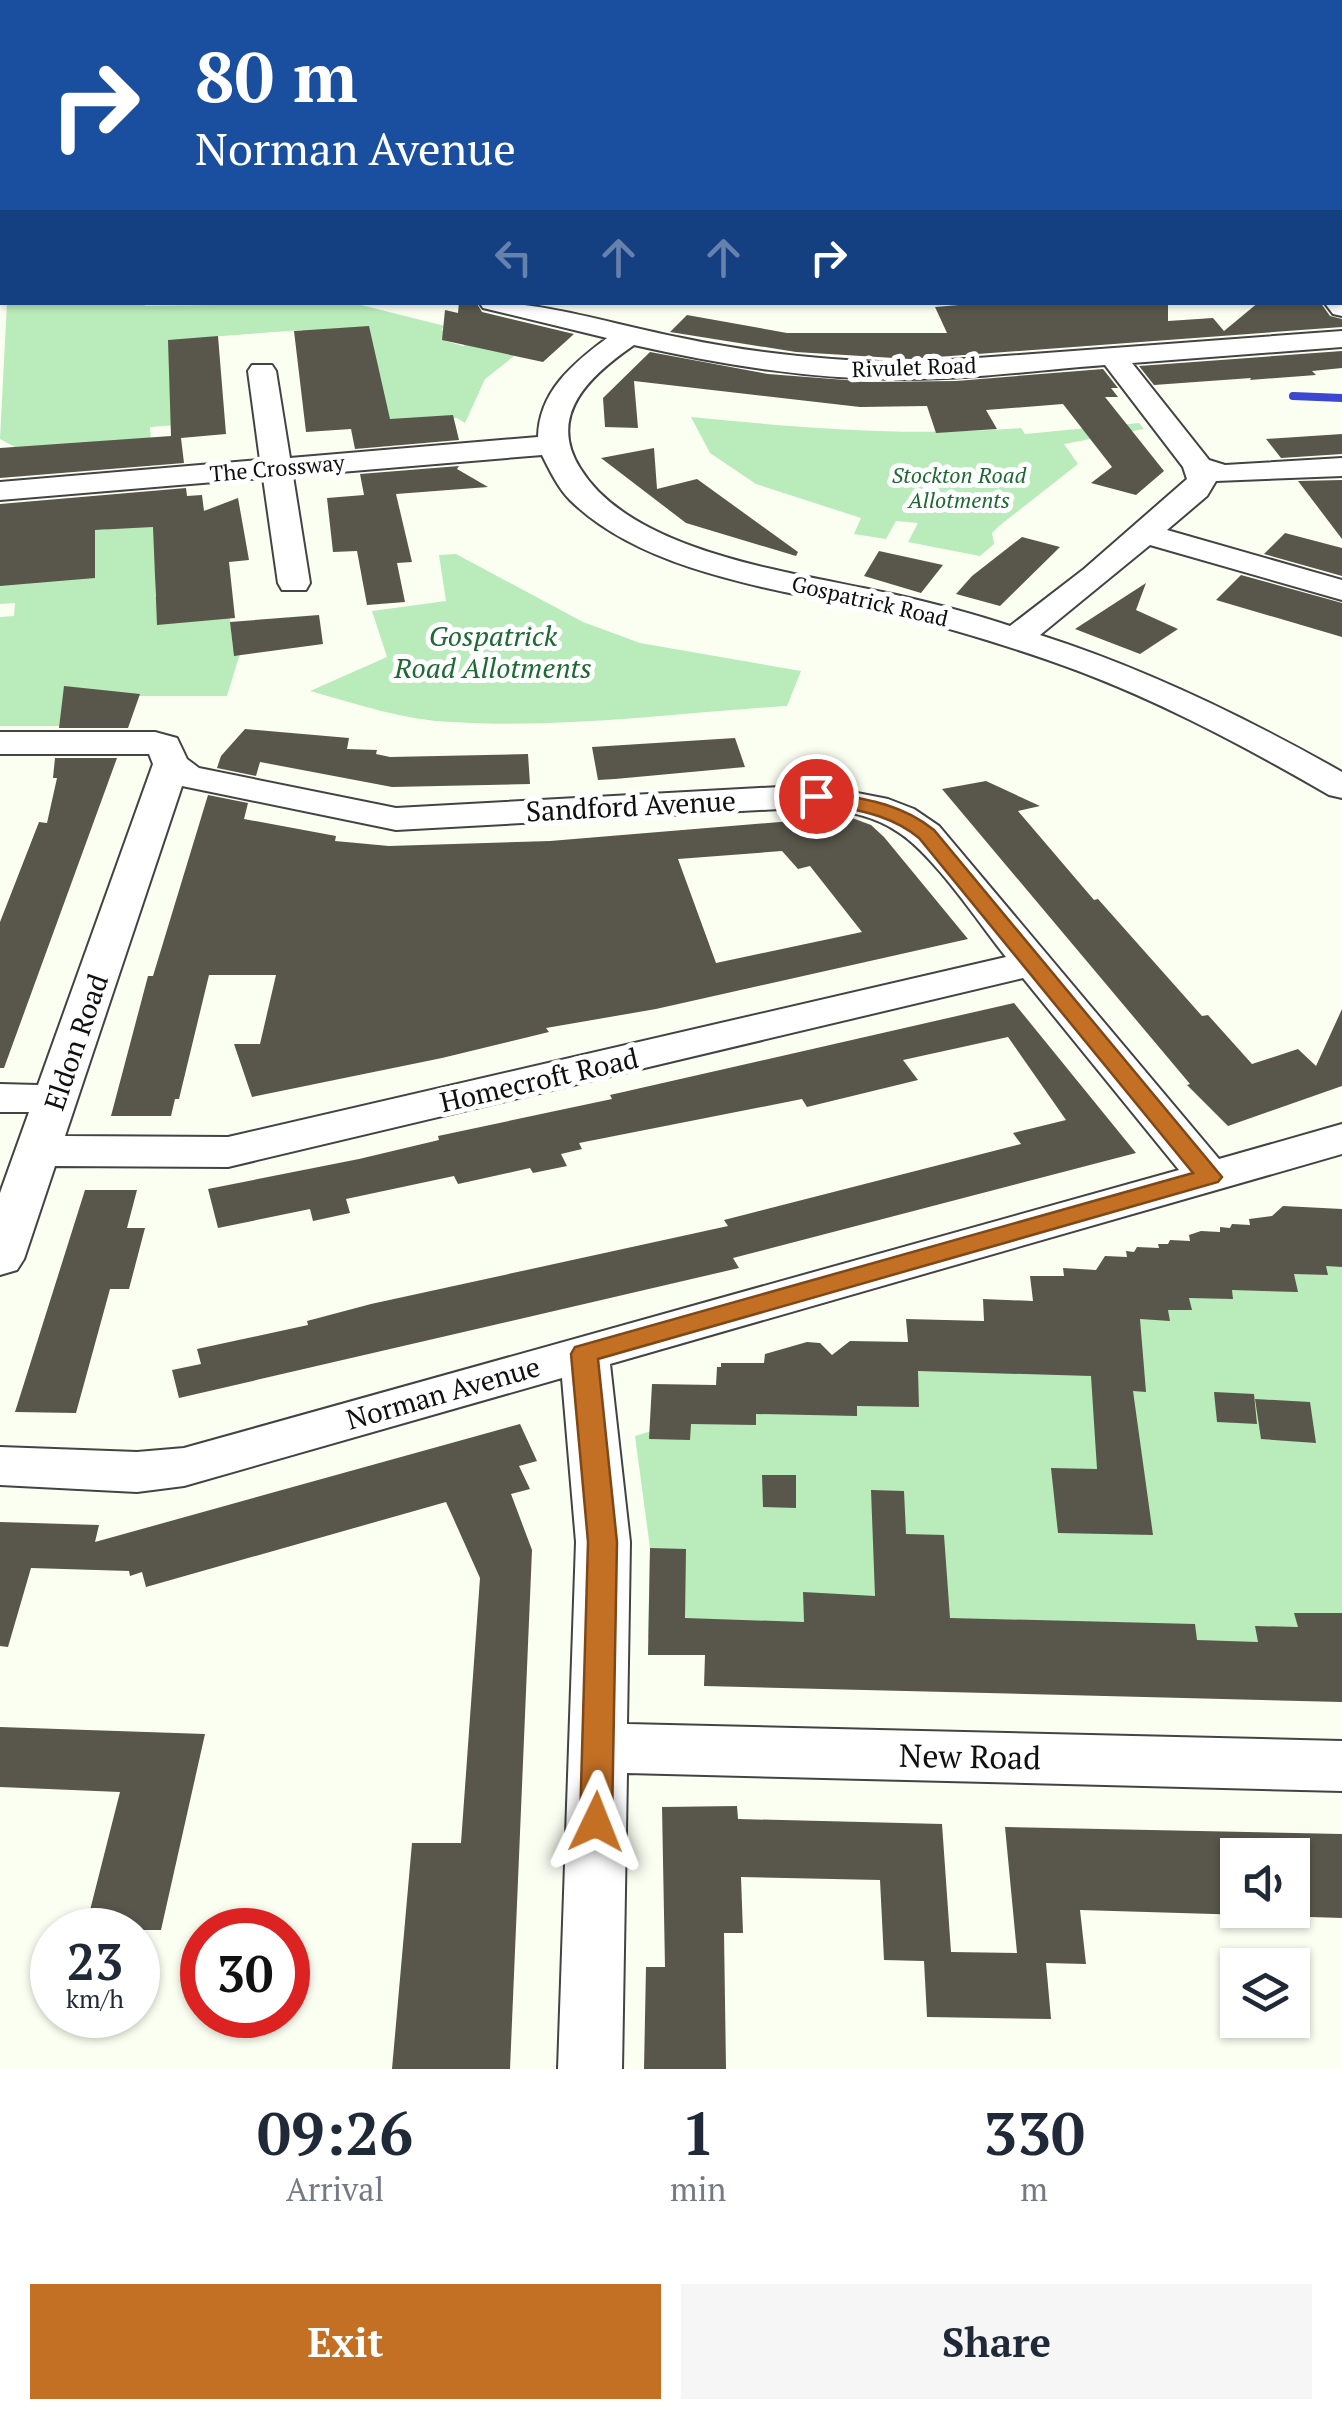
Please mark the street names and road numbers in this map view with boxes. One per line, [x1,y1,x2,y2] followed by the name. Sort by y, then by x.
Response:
[851,350,977,383] street label: Rivulet Road
[208,447,346,488] street label: The Crossway
[789,568,951,633] street label: Gospatrick Road
[525,782,737,829] street label: Sandford Avenue
[35,969,116,1115] street label: Eldon Road
[436,1039,642,1120] street label: Homecroft Road
[342,1347,544,1438] street label: Norman Avenue
[899,1734,1042,1778] street label: New Road

